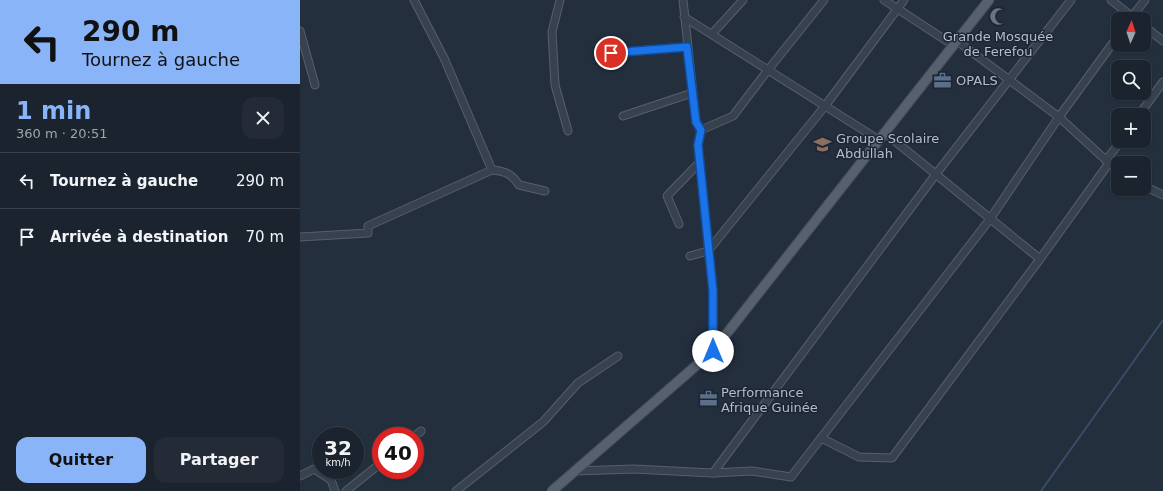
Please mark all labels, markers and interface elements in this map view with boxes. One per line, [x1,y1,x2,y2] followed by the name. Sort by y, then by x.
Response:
[988,7,1008,27] mosque icon: Grande Mosquée de Ferefou
[1111,12,1151,52] north arrow
[1111,12,1151,196] map controls
[82,15,179,48] text: 290 m
[16,16,68,68] icon: left
[943,29,1053,59] place label: Grande Mosquée de Ferefou
[594,36,628,70] pin
[600,42,622,64] icon: arrive
[82,49,240,70] text: Tournez à gauche
[1111,60,1151,100] button: search
[933,70,953,90] office icon: OPALS
[956,73,998,88] place label: OPALS
[16,97,91,125] text: 1 min
[242,97,284,139] button: close
[1111,108,1151,148] button: +
[16,126,107,141] text: 360 m · 20:51
[836,131,939,161] place label: Groupe Scolaire Abdullah
[813,135,833,155] school or university icon: Groupe Scolaire Abdullah
[1111,156,1151,196] button: −
[16,170,38,192] icon: left
[50,172,198,190] text: Tournez à gauche
[236,172,284,190] text: 290 m
[16,226,38,248] icon: arrive
[50,228,228,246] text: Arrivée à destination
[246,228,284,246] text: 70 m
[692,330,734,372] position arrow
[721,385,818,415] place label: Performance Afrique Guinée
[698,389,718,409] office icon: Performance Afrique Guinée
[372,427,424,479] speed limit sign: 40
[324,436,352,460] text: 32
[16,437,146,483] button: Quitter
[154,437,284,483] button: Partager
[325,457,351,468] text: km/h

